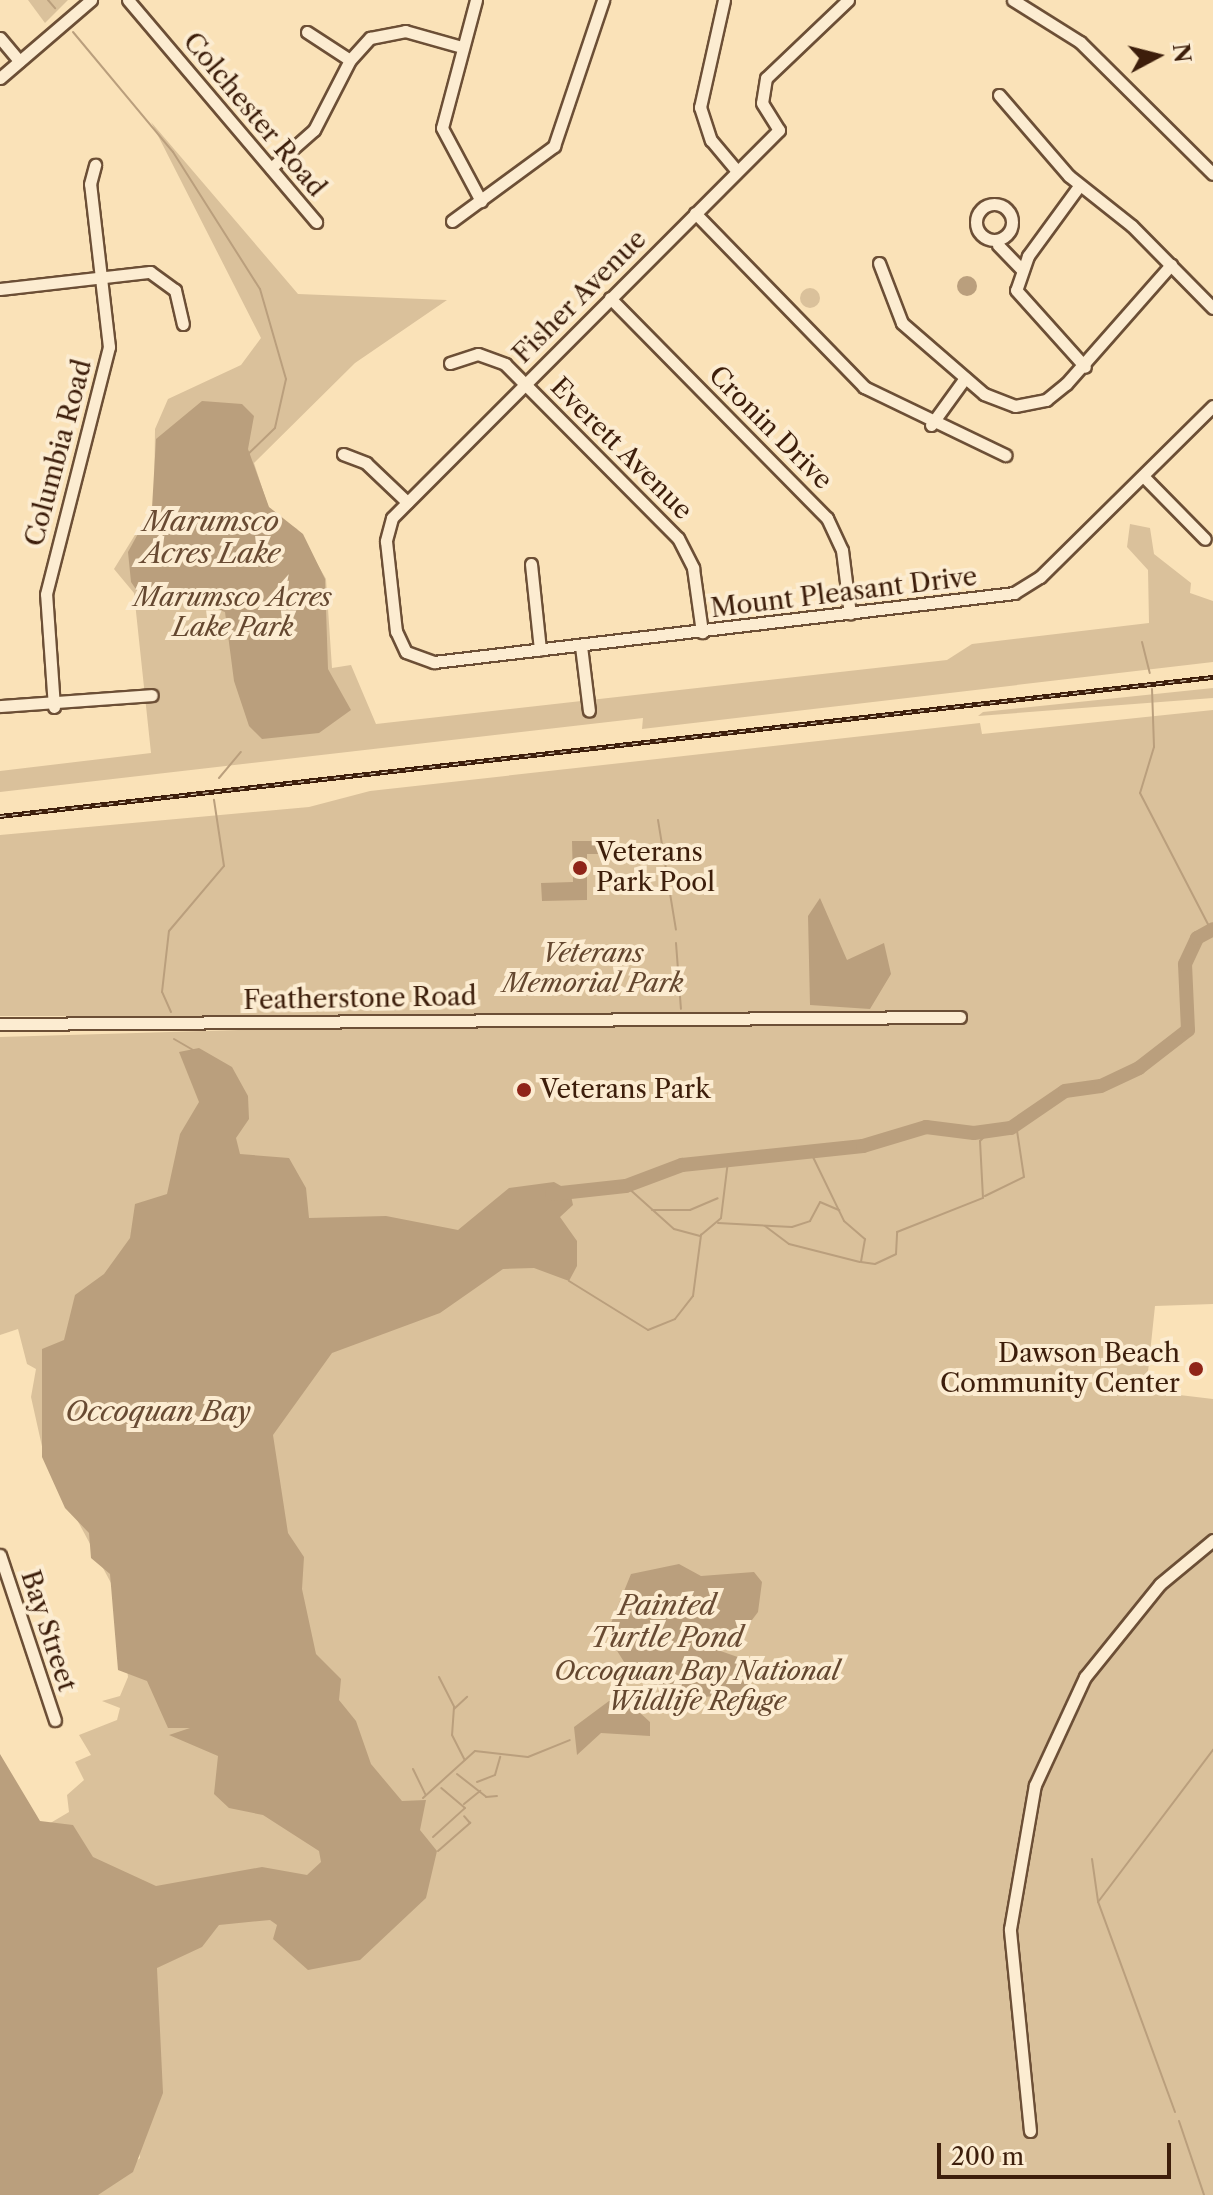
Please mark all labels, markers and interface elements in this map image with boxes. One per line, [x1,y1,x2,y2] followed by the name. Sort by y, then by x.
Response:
[1117,16,1197,96] north arrow
[176,26,332,204] street label: Colchester Road
[1167,42,1196,64] text: N
[506,223,654,371] street label: Fisher Avenue
[19,356,99,550] street label: Columbia Road
[702,360,838,496] street label: Cronin Drive
[543,371,699,527] street label: Everett Avenue
[141,504,281,570] water label: Marumsco Acres Lake
[709,561,979,625] street label: Mount Pleasant Drive
[134,582,332,644] park label: Marumsco Acres Lake Park
[596,837,716,898] place label: Veterans Park Pool
[571,859,589,877] marker: Veterans Park Pool
[502,938,684,1000] park label: Veterans Memorial Park
[243,981,477,1017] street label: Featherstone Road
[540,1074,710,1106] place label: Veterans Park
[515,1081,533,1099] marker: Veterans Park
[939,1338,1180,1400] place label: Dawson Beach Community Center
[1187,1360,1205,1378] marker: Dawson Beach Community Center
[65,1394,251,1428] water label: Occoquan Bay
[14,1566,82,1696] street label: Bay Street
[591,1588,743,1654] water label: Painted Turtle Pond
[554,1656,840,1718] park label: Occoquan Bay National Wildlife Refuge
[941,2127,1175,2177] scale bar
[951,2142,1024,2171] text: 200 m

